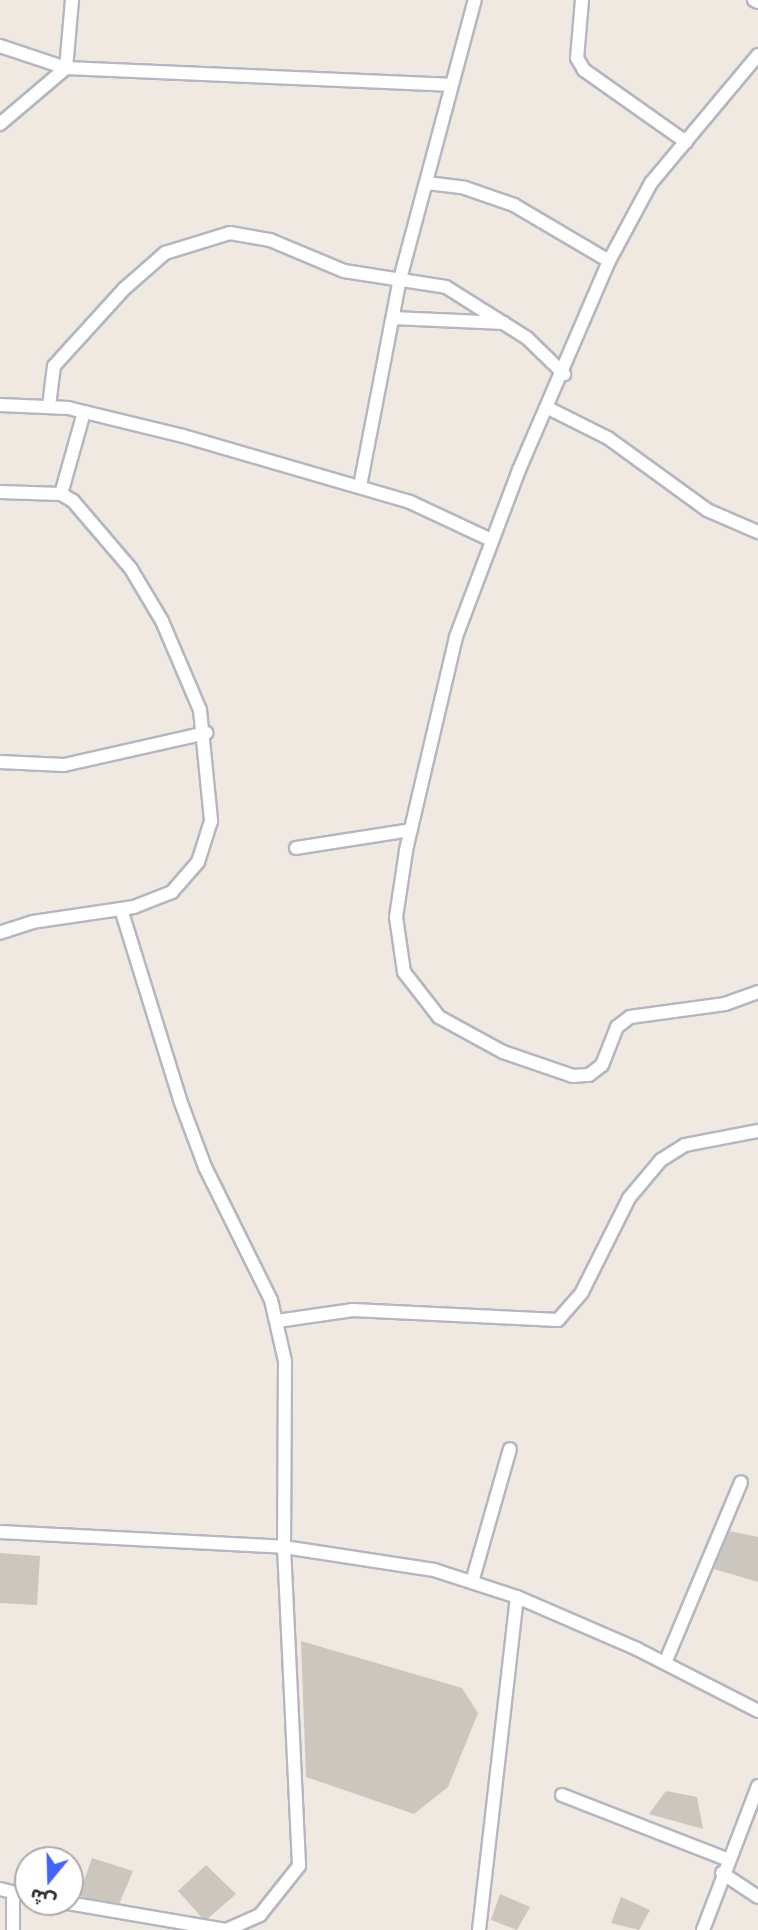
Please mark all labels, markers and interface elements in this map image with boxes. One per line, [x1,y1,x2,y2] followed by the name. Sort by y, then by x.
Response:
[14,1846,84,1916] north arrow
[26,1882,59,1915] text: ش

